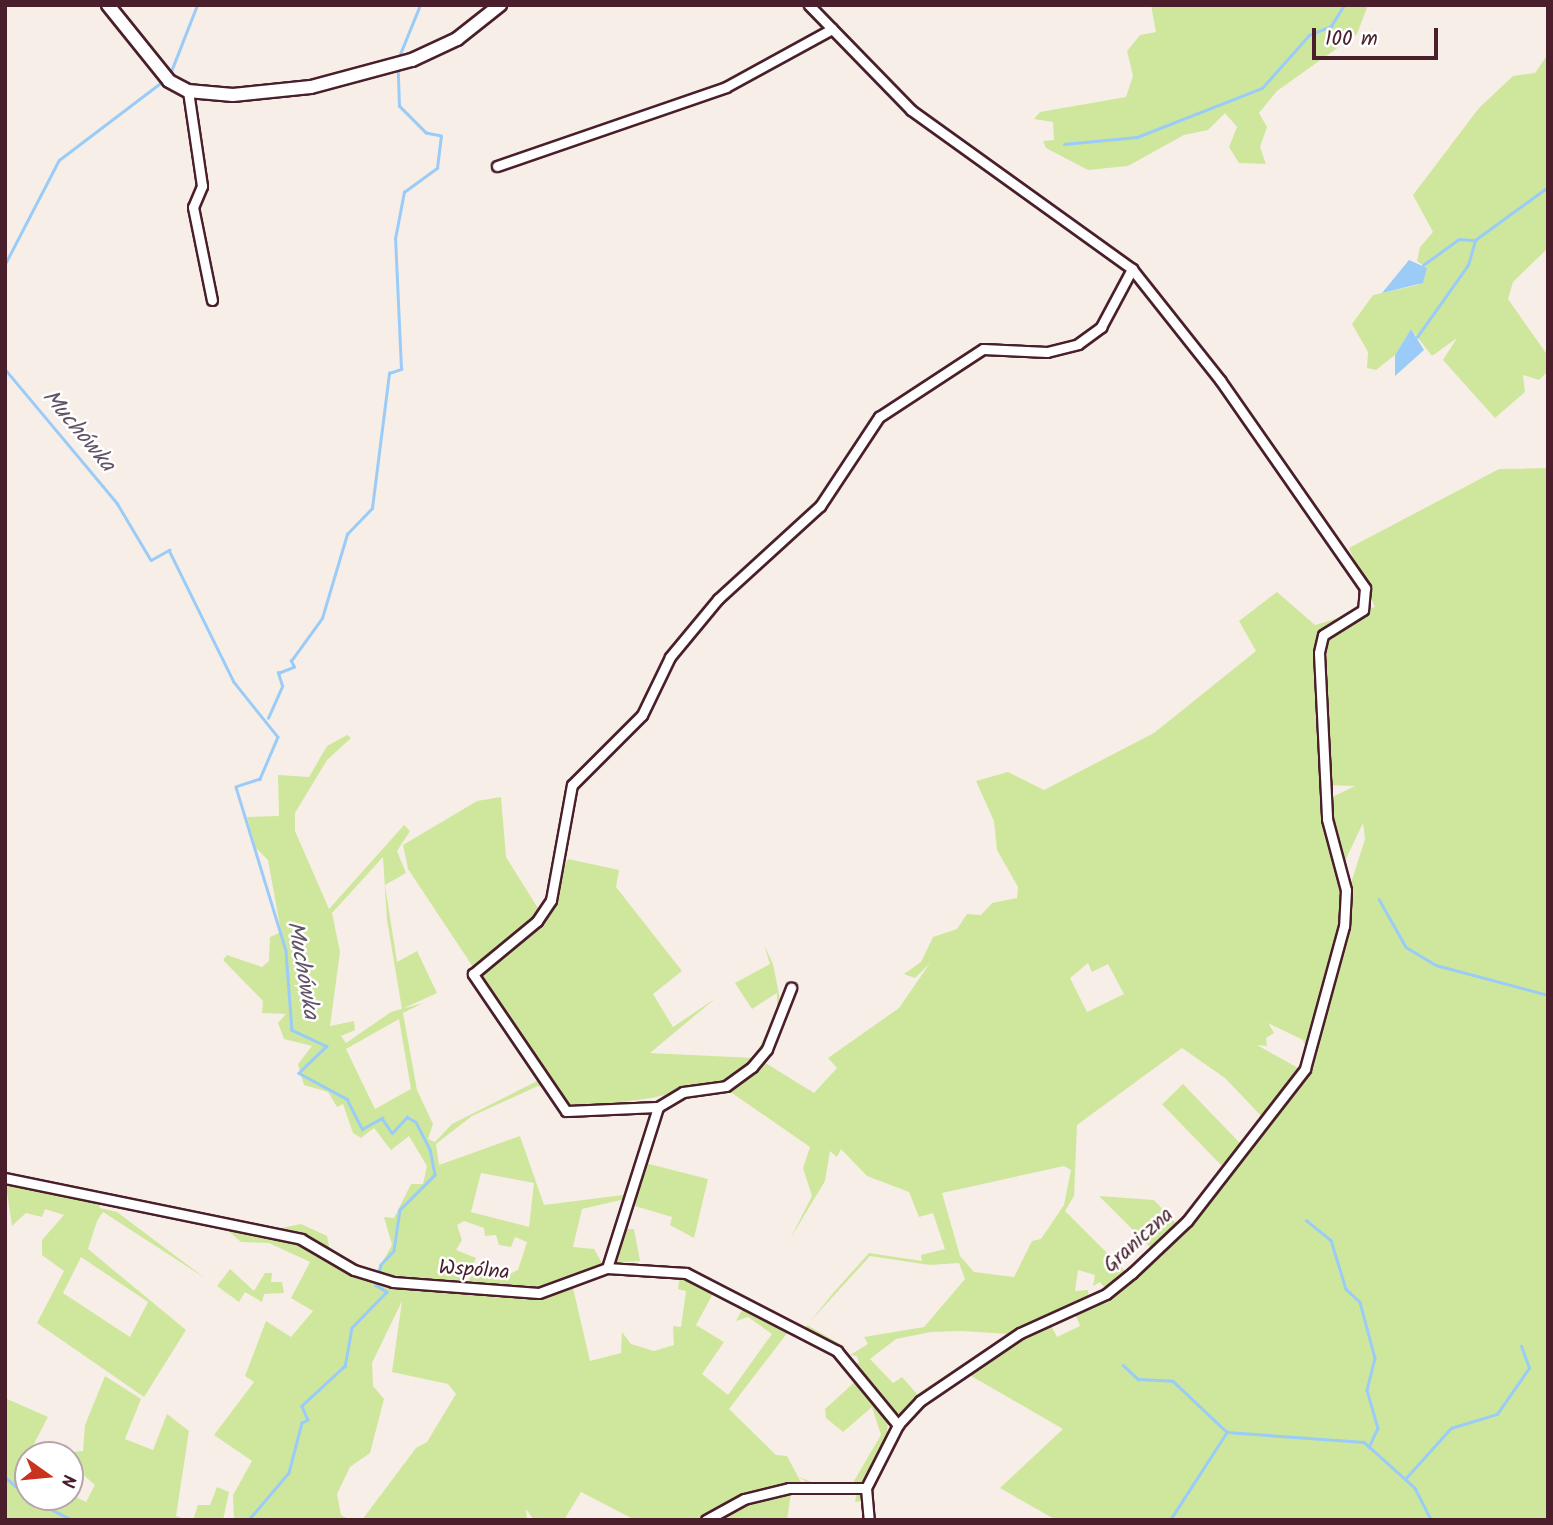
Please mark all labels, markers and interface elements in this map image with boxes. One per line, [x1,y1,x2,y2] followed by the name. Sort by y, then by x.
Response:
[1315,14,1441,58] scale bar
[1325,23,1378,56] text: 100 m
[36,384,120,478] water label: Muchówka
[280,919,324,1021] water label: Muchówka
[1099,1203,1179,1279] street label: Graniczna
[438,1256,510,1286] street label: Wspólna
[14,1441,84,1511] north arrow
[51,1471,83,1491] text: N

